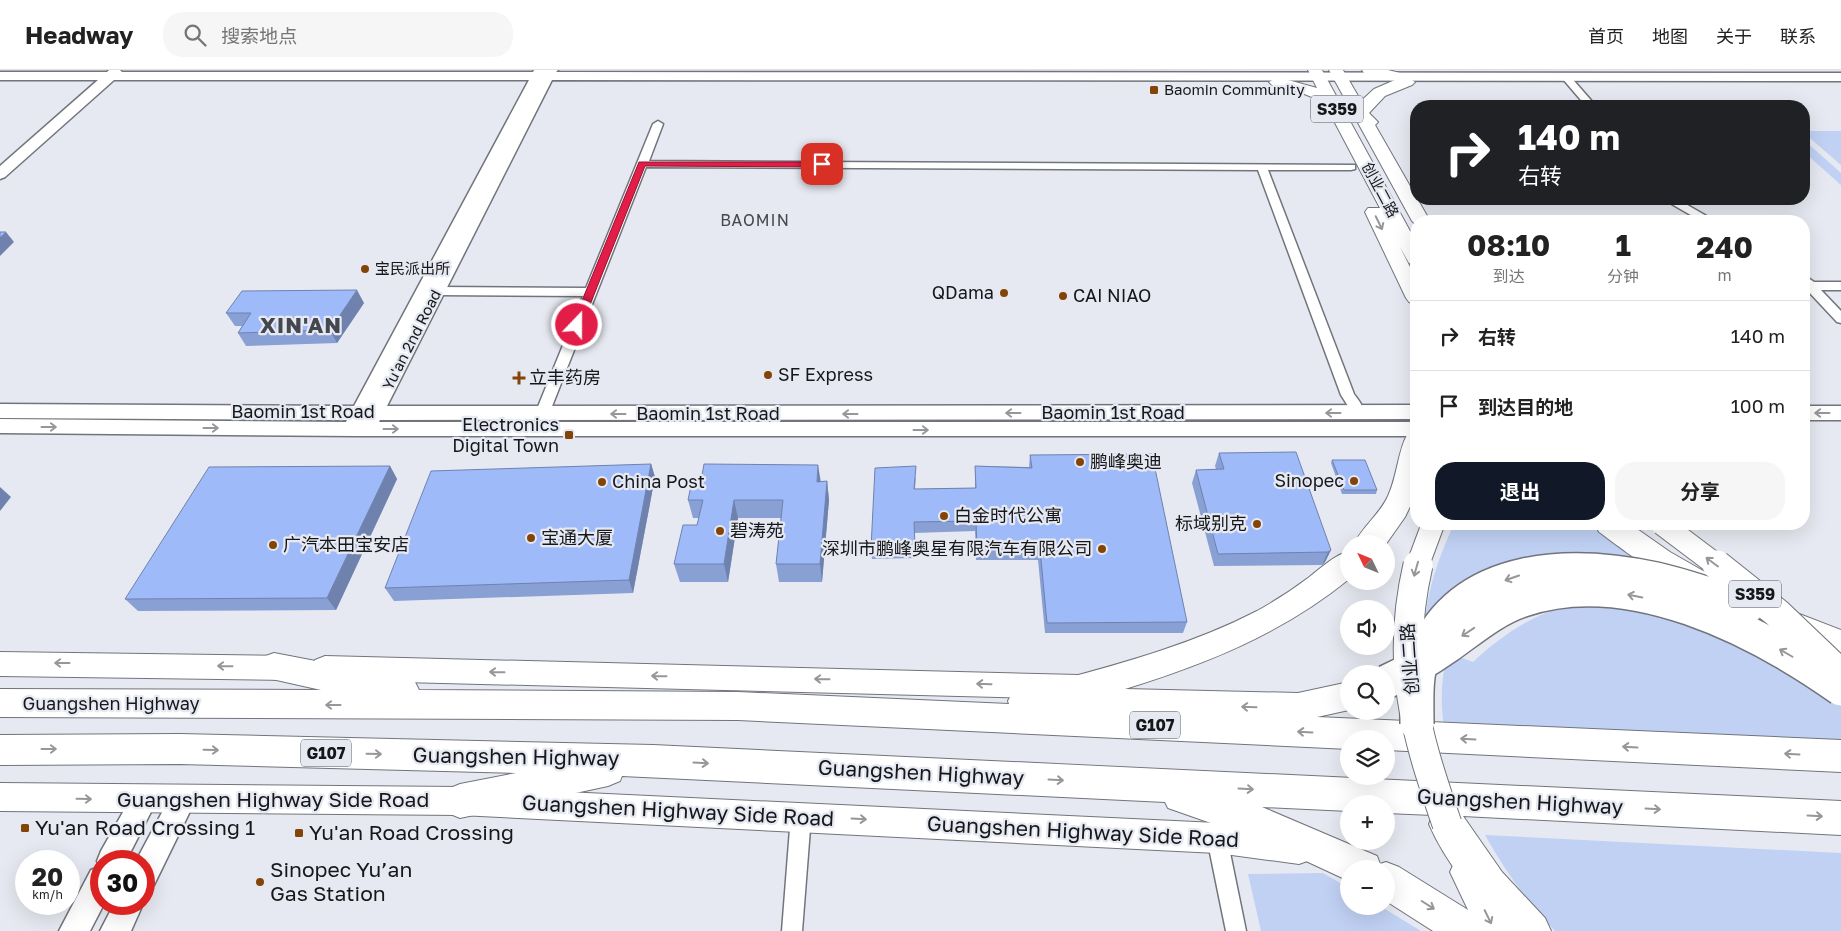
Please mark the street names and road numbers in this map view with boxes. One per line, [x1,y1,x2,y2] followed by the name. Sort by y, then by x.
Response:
[1311,96,1363,122] road number: S359
[1359,159,1403,220] street label: 创业二路
[378,286,444,393] street label: Yu'an 2nd Road
[231,400,375,422] street label: Baomin 1st Road
[1041,401,1185,423] street label: Baomin 1st Road
[636,402,780,424] street label: Baomin 1st Road
[1729,580,1781,608] road number: S359
[1396,622,1422,696] street label: 创业二路
[22,692,200,714] street label: Guangshen Highway
[1130,712,1180,738] road number: G107
[301,740,351,766] road number: G107
[413,741,620,771] street label: Guangshen Highway
[817,754,1025,790] street label: Guangshen Highway
[1416,783,1624,819] street label: Guangshen Highway
[117,786,429,812] street label: Guangshen Highway Side Road
[521,789,835,831] street label: Guangshen Highway Side Road
[926,810,1240,852] street label: Guangshen Highway Side Road

